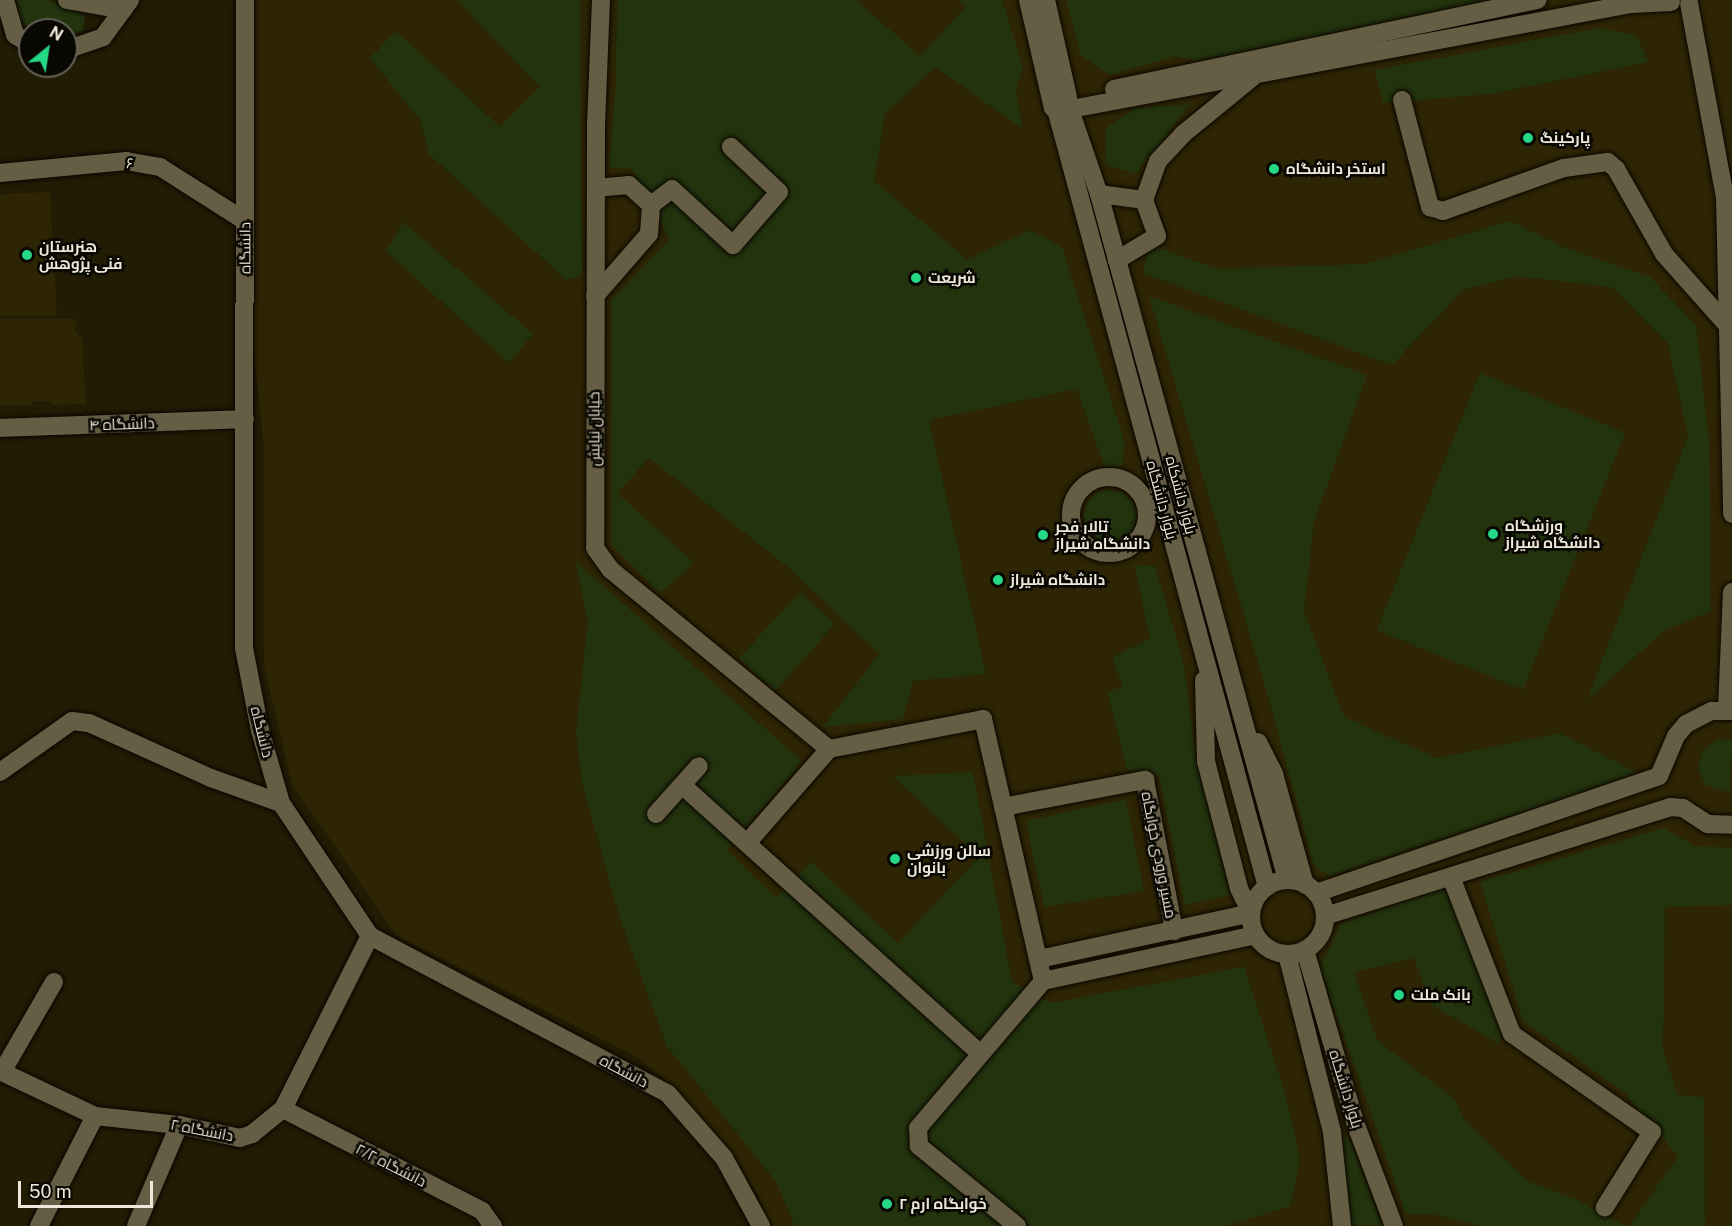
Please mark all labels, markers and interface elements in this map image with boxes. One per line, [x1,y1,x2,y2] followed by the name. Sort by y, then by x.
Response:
[18,18,78,78] north arrow
[46,22,66,45] text: N
[1540,129,1590,147] place label: پارکینگ
[1521,131,1535,145] marker: پارکینگ
[125,154,135,172] street label: ۶
[1286,160,1386,178] place label: استخر دانشگاه
[1267,162,1281,176] marker: استخر دانشگاه
[236,222,254,274] street label: دانشگاه
[39,237,123,272] place label: هنرستان فنی پژوهش
[20,248,34,262] marker: هنرستان فنی پژوهش
[928,269,976,287] place label: شریعت
[909,271,923,285] marker: شریعت
[585,392,603,466] street label: خیابان نیایش
[89,414,155,434] street label: ۴ دانشگاه
[1162,454,1200,536] street label: بلوار دانشکاه
[1143,459,1181,541] street label: بلوار دانشگاه
[1505,516,1600,551] place label: ورزشگاه دانشگاه شیراز
[1055,517,1150,552] place label: تالار فجر دانشگاه شیراز
[1486,527,1500,541] marker: ورزشگاه دانشگاه شیراز
[1036,528,1050,542] marker: تالار فجر دانشگاه شیراز
[1010,571,1105,589] place label: دانشگاه شیراز
[991,573,1005,587] marker: دانشگاه شیراز
[247,705,277,759] street label: دانشگاه
[1138,790,1180,920] street label: مسیر ورودی خوابگاه
[907,841,991,876] place label: سالن ورزشی بانوان
[888,852,902,866] marker: سالن ورزشی بانوان
[1411,986,1471,1004] place label: بانک ملت
[1392,988,1406,1002] marker: بانک ملت
[1326,1048,1366,1130] street label: بلوار دانشگاه
[597,1051,651,1091] street label: دانشگاه
[169,1115,235,1145] street label: ۲ دانشگاه
[353,1140,429,1190] street label: ۲/۲ دانشگاه
[21,1169,156,1207] scale bar
[29,1181,72,1202] text: 50 m
[899,1195,987,1213] place label: خوابگاه ارم ۲
[880,1197,894,1211] marker: خوابگاه ارم ۲

